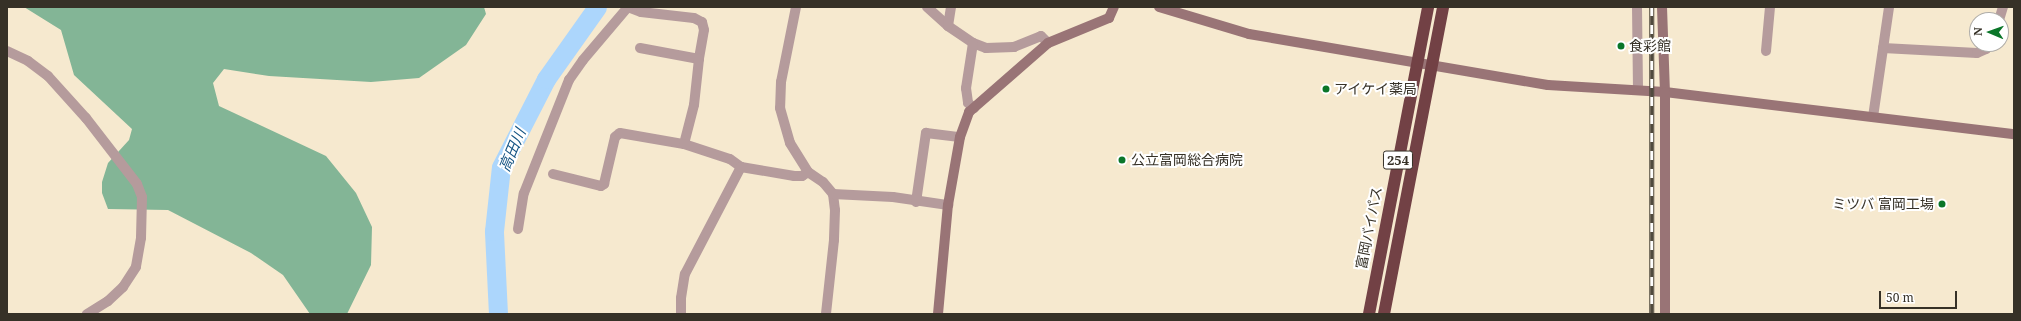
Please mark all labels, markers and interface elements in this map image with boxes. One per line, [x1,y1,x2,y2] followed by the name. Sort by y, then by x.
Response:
[1969,12,2009,52] north arrow
[1970,27,1985,36] text: N
[1629,38,1671,54] place label: 食彩館
[1616,41,1626,51] marker: 食彩館
[1334,81,1418,97] place label: アイケイ薬局
[1321,84,1331,94] marker: アイケイ薬局
[495,126,529,174] water label: 高田川
[1382,149,1414,171] road number: 254
[1131,152,1243,168] place label: 公立富岡総合病院
[1116,154,1128,166] marker: 公立富岡総合病院
[1353,185,1385,271] street label: 富岡バイパス
[1832,196,1934,212] place label: ミツバ 富岡工場
[1937,199,1947,209] marker: ミツバ 富岡工場
[1881,283,1959,309] scale bar
[1886,289,1914,306] text: 50 m

